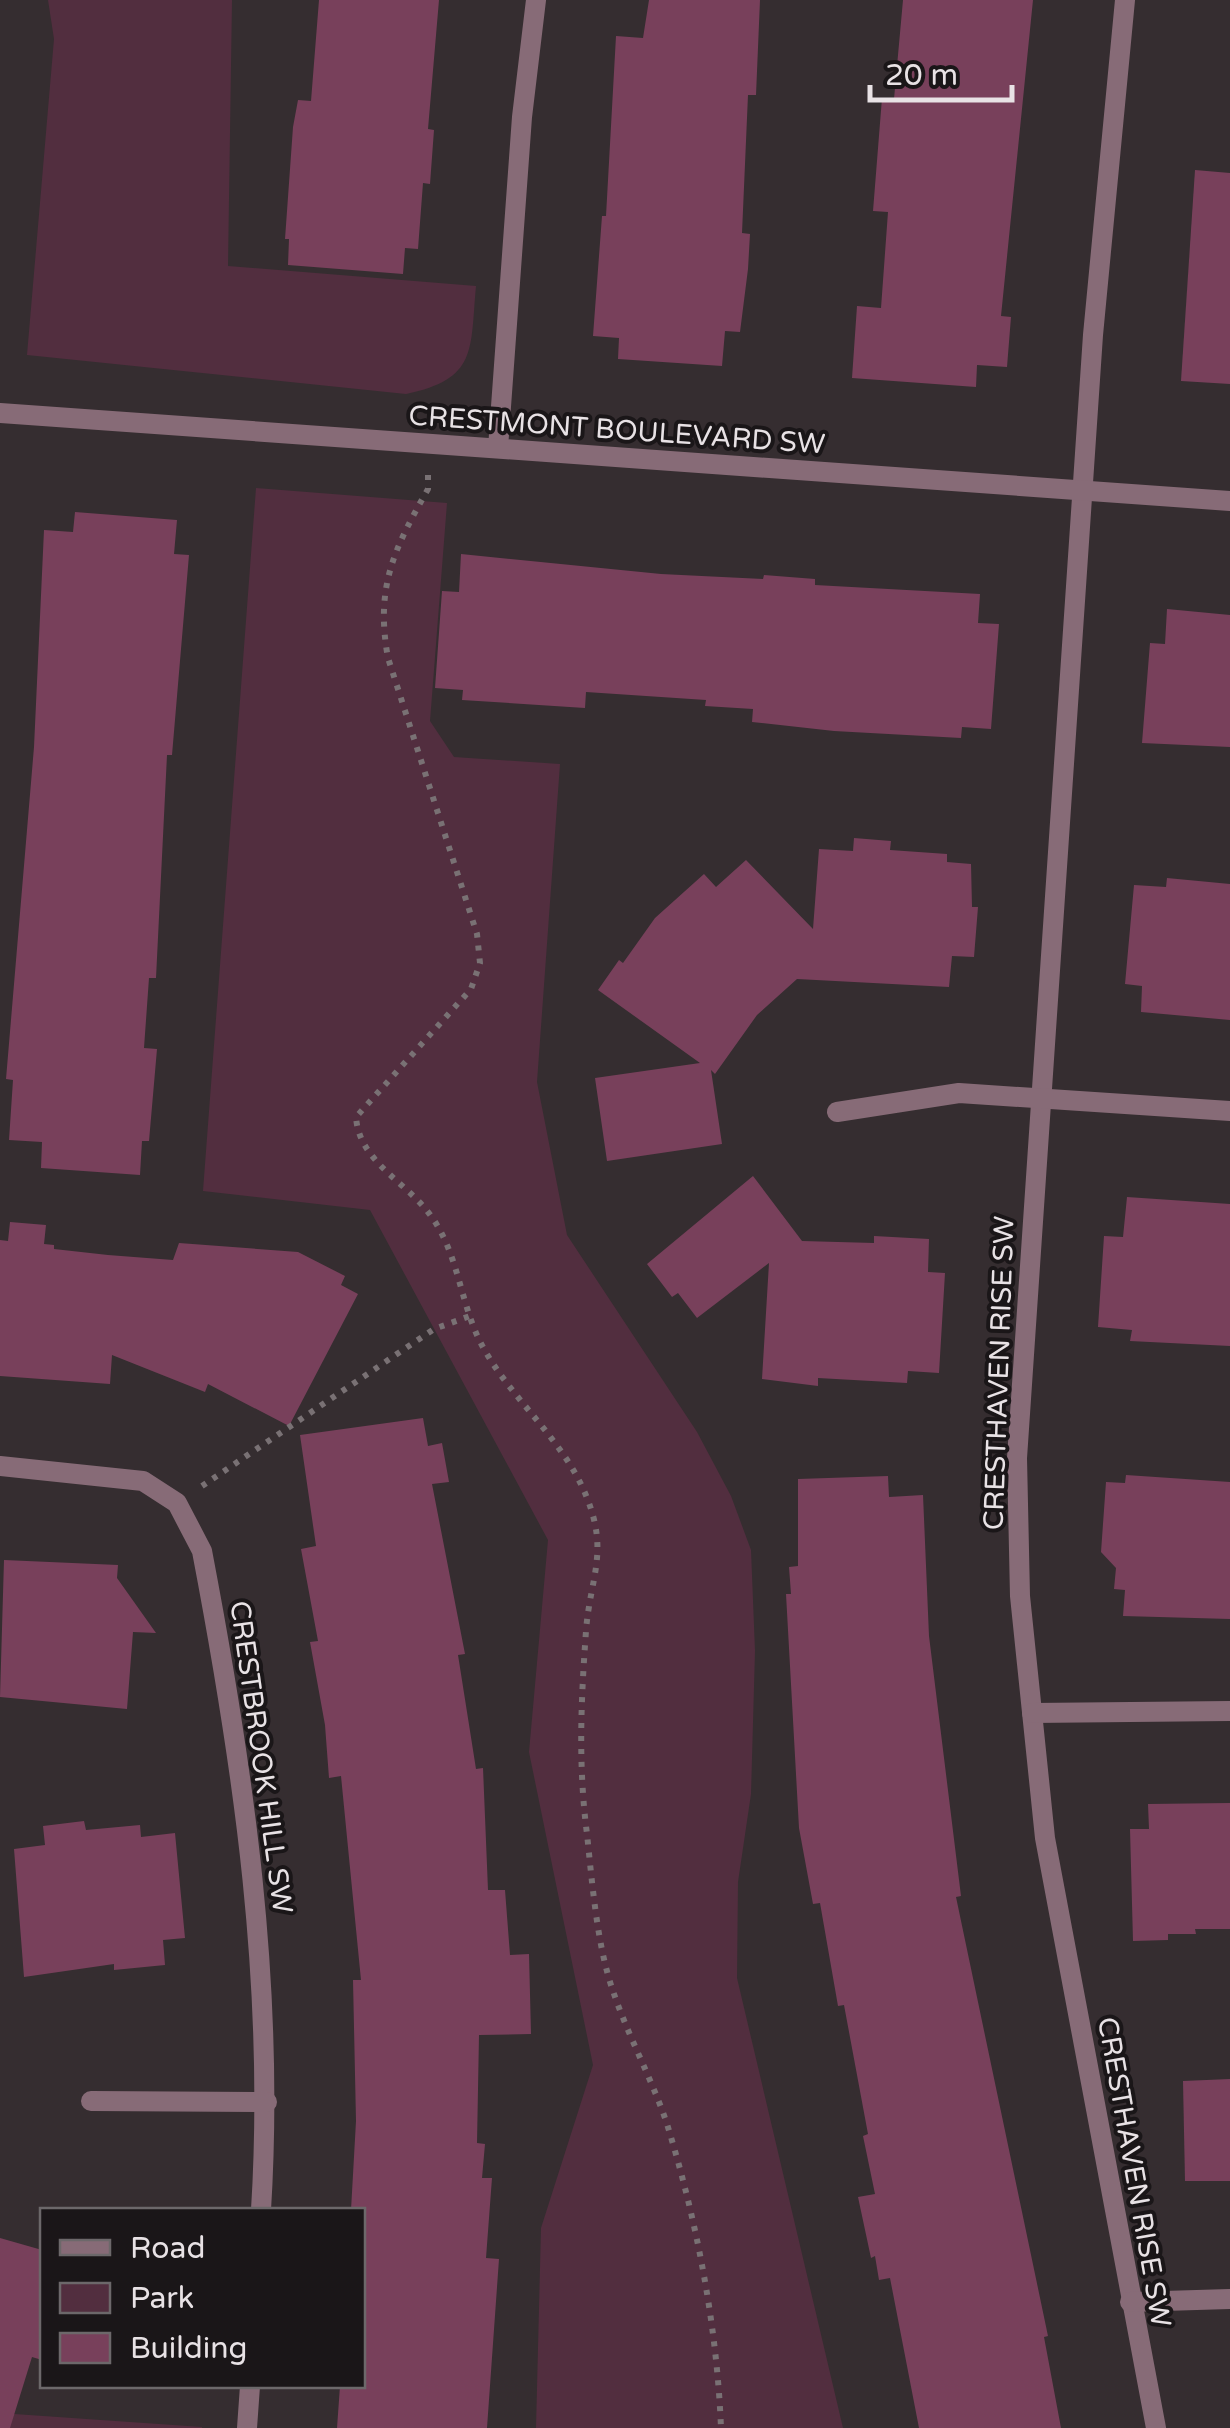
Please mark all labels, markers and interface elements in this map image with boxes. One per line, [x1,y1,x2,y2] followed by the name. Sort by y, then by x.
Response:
[870,40,1012,102] scale bar
[885,57,958,94] text: 20 m
[408,398,826,462] street label: CRESTMONT BOULEVARD SW
[977,1215,1021,1531] street label: CRESTHAVEN RISE SW
[222,1599,300,1916] street label: CRESTBROOK HILL SW
[1090,2014,1178,2330] street label: CRESTHAVEN RISE SW
[40,2208,365,2388] legend
[130,2230,205,2267] text: Road
[130,2280,194,2317] text: Park
[130,2330,247,2367] text: Building

